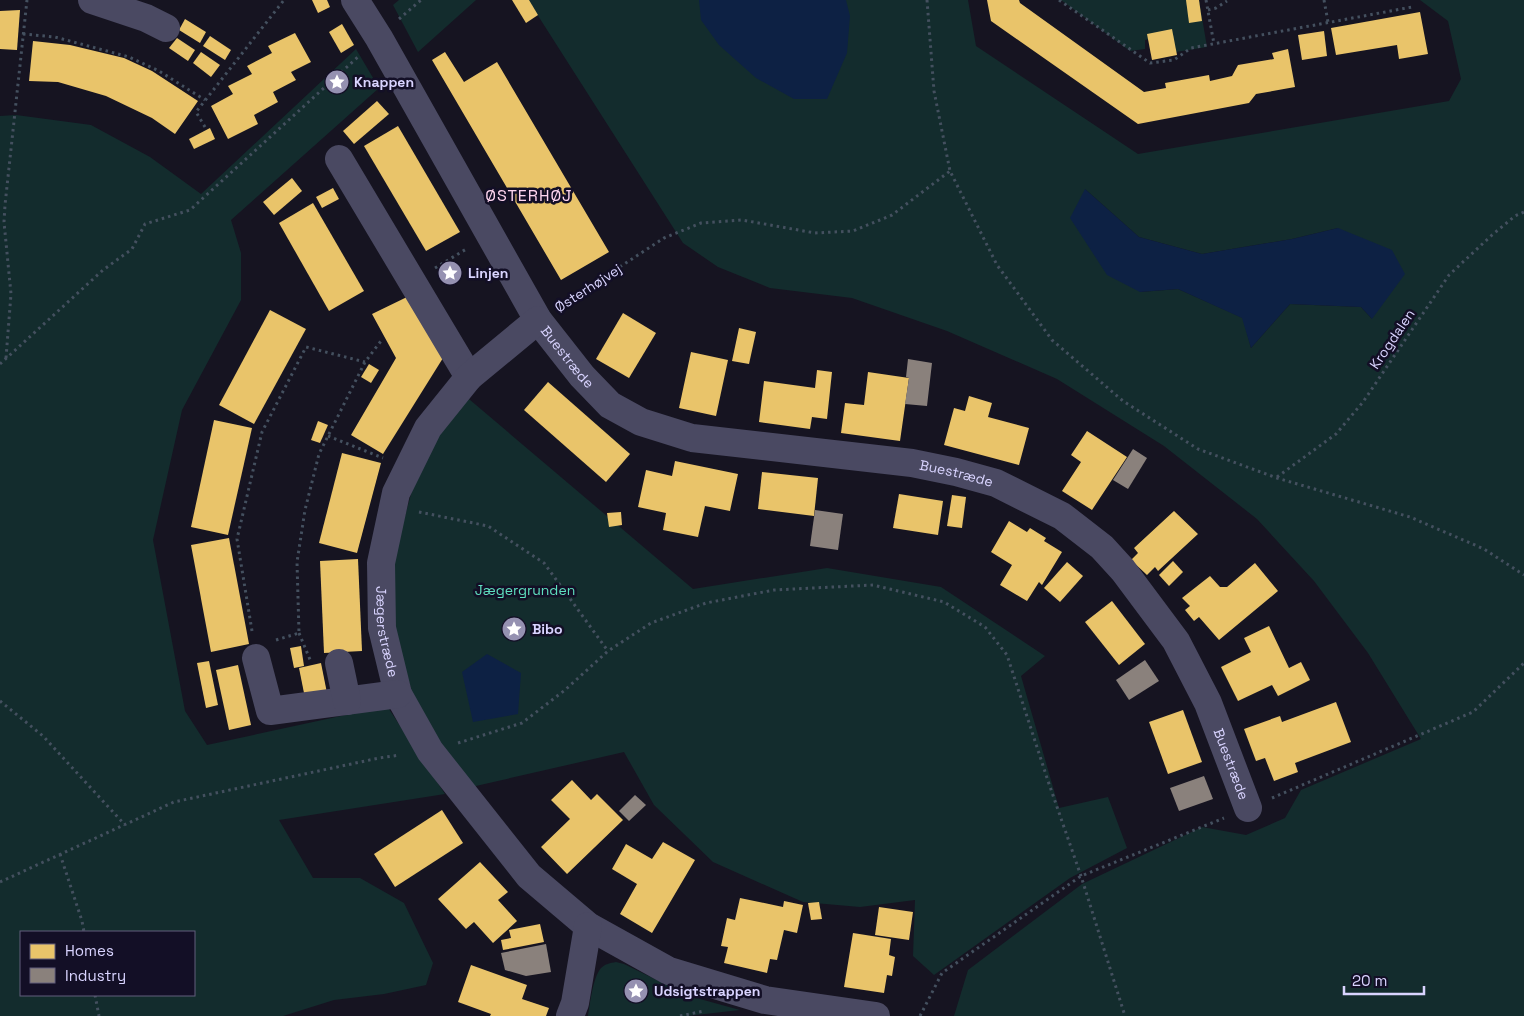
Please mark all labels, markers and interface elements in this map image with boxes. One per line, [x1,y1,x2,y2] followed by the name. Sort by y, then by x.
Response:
[324,69,350,95] place icon: Knappen
[354,73,414,91] place label: Knappen
[485,185,573,206] district label: ØSTERHØJ
[437,260,463,286] place icon: Linjen
[551,260,625,316] street label: Østerhøjvej
[468,264,508,282] place label: Linjen
[1365,306,1419,372] street label: Krogdalen
[537,322,598,392] street label: Buestræde
[918,456,995,491] street label: Buestræde
[475,581,575,599] park label: Jægergrunden
[372,586,403,679] street label: Jægerstræde
[501,616,527,642] place icon: Bibo
[532,620,563,638] place label: Bibo
[1209,726,1253,802] street label: Buestræde
[20,931,195,996] legend
[65,941,114,960] text: Homes
[1344,964,1424,996] scale bar
[65,966,126,985] text: Industry
[1352,971,1387,990] text: 20 m
[623,978,649,1004] place icon: Udsigtstrappen
[654,982,760,1000] place label: Udsigtstrappen

